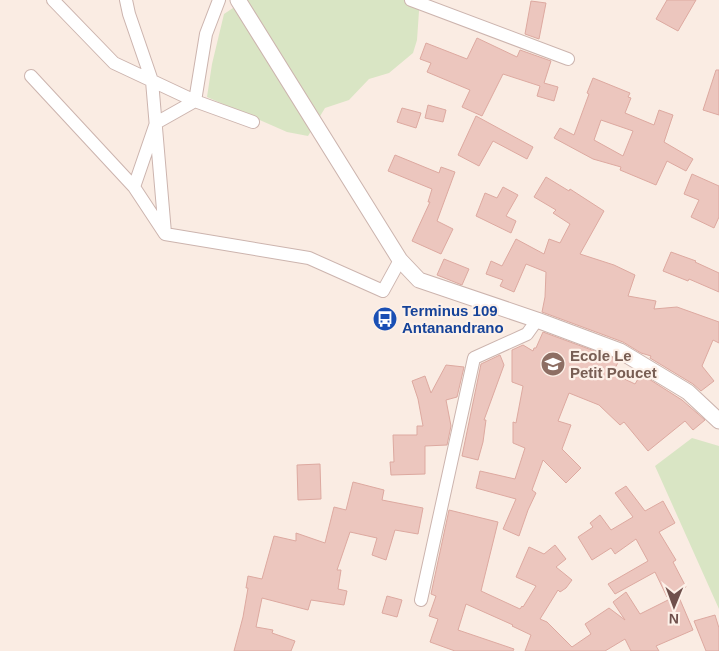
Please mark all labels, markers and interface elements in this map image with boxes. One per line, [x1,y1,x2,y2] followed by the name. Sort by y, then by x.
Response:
[402,302,504,336] place label: Terminus 109 Antanandrano
[372,306,398,332] bus stop icon: Terminus 109 Antanandrano
[570,347,657,381] place label: Ecole Le Petit Poucet
[540,351,566,377] school or university icon: Ecole Le Petit Poucet
[649,581,699,631] north arrow
[669,611,679,627] text: N

